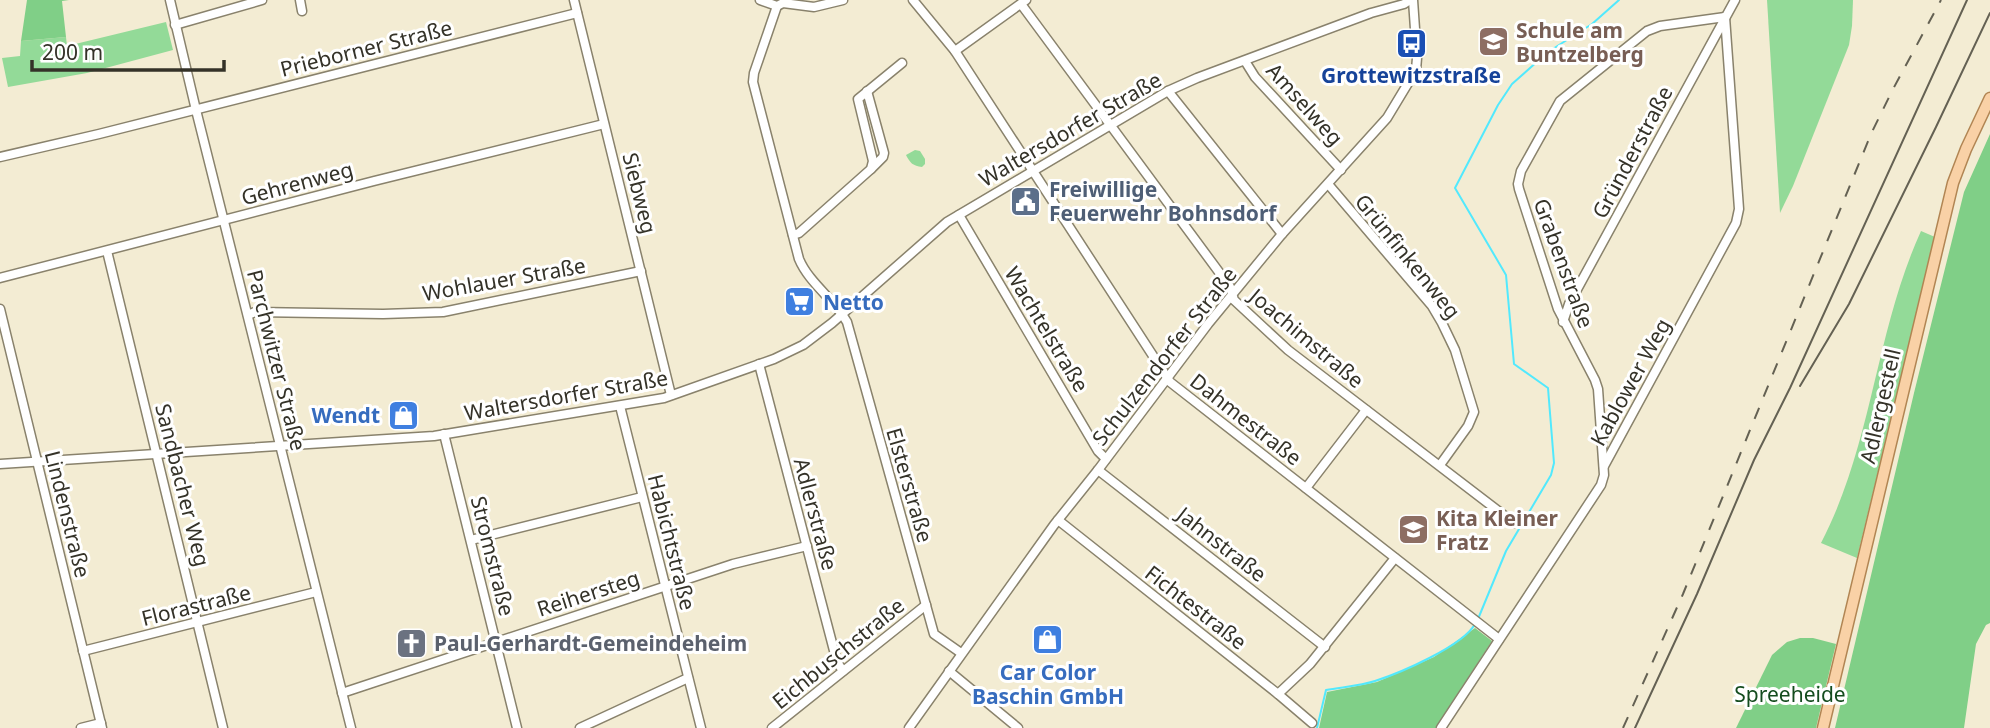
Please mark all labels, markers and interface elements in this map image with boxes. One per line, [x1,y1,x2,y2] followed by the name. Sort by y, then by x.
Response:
[277,13,455,83] street label: Prieborner Straße
[1516,16,1644,68] place label: Schule am Buntzelberg
[1476,25,1510,59] school or university icon: Schule am Buntzelberg
[1394,26,1428,60] bus stop icon: Grottewitzstraße
[32,28,224,72] scale bar
[42,38,103,66] text: 200 m
[1261,57,1349,151] street label: Amselweg
[1321,61,1501,89] place label: Grottewitzstraße
[974,65,1166,193] street label: Waltersdorfer Straße
[1585,81,1679,223] street label: Gründerstraße
[616,150,664,236] street label: Siebweg
[238,155,356,211] street label: Gehrenweg
[1049,175,1278,227] place label: Freiwillige Feuerwehr Bohnsdorf
[1009,184,1043,218] public building icon: Freiwillige Feuerwehr Bohnsdorf
[1349,188,1467,324] street label: Grünfinkenweg
[1528,194,1600,332] street label: Grabenstraße
[420,251,588,307] street label: Wohlauer Straße
[999,261,1095,397] street label: Wachtelstraße
[1085,261,1243,451] street label: Schulzendorfer Straße
[241,267,313,453] street label: Parchwitzer Straße
[1242,281,1370,394] street label: Joachimstraße
[783,285,817,319] supermarket icon: Netto
[823,288,884,316] place label: Netto
[1583,313,1677,451] street label: Kablower Weg
[1853,346,1907,466] street label: Adlergestell
[462,363,670,427] street label: Waltersdorfer Straße
[1184,367,1308,471] street label: Dahmestraße
[386,398,420,432] shop icon: Wendt
[149,401,217,569] street label: Sandbacher Weg
[312,401,380,429] place label: Wendt
[880,424,940,546] street label: Elsterstraße
[39,448,97,580] street label: Lindenstraße
[788,455,844,573] street label: Adlerstraße
[642,471,702,613] street label: Habichtstraße
[465,493,521,619] street label: Stromstraße
[1170,499,1272,588] street label: Jahnstraße
[1436,504,1559,556] place label: Kita Kleiner Fratz
[1396,513,1430,547] school or university icon: Kita Kleiner Fratz
[1139,559,1253,655] street label: Fichtestraße
[533,563,643,623] street label: Reihersteg
[138,578,254,632] street label: Florastraße
[766,591,910,715] street label: Eichbuschstraße
[1031,623,1065,657] shop icon: Car Color Baschin GmbH
[394,626,428,660] church icon: Paul-Gerhardt-Gemeindeheim
[434,629,747,657] place label: Paul-Gerhardt-Gemeindeheim
[972,658,1124,710] place label: Car Color Baschin GmbH
[1734,680,1846,708] park label: Spreeheide

